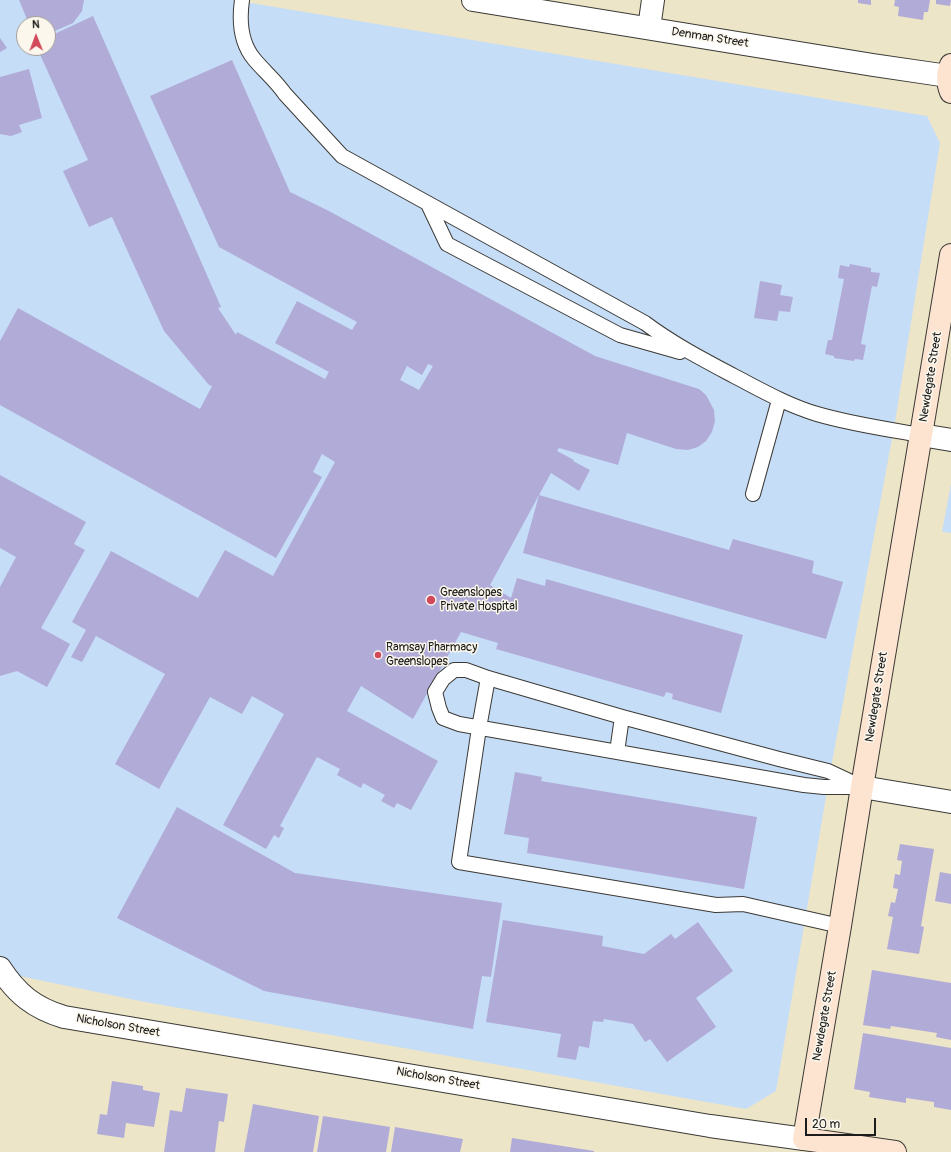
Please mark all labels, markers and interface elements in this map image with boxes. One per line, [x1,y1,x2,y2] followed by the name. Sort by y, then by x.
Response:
[16,16,56,56] north arrow
[32,18,40,31] text: N
[670,25,750,51] street label: Denman Street
[917,331,945,423] street label: Newdegate Street
[440,586,518,614] place label: Greenslopes Private Hospital
[425,594,437,606] marker: Greenslopes Private Hospital
[386,641,477,669] place label: Ramsay Pharmacy Greenslopes
[373,650,383,660] marker: Ramsay Pharmacy Greenslopes
[863,651,891,743] street label: Newdegate Street
[810,970,840,1062] street label: Newdegate Street
[75,1012,161,1040] street label: Nicholson Street
[395,1065,481,1093] street label: Nicholson Street
[807,1110,878,1136] scale bar
[812,1117,840,1132] text: 20 m

